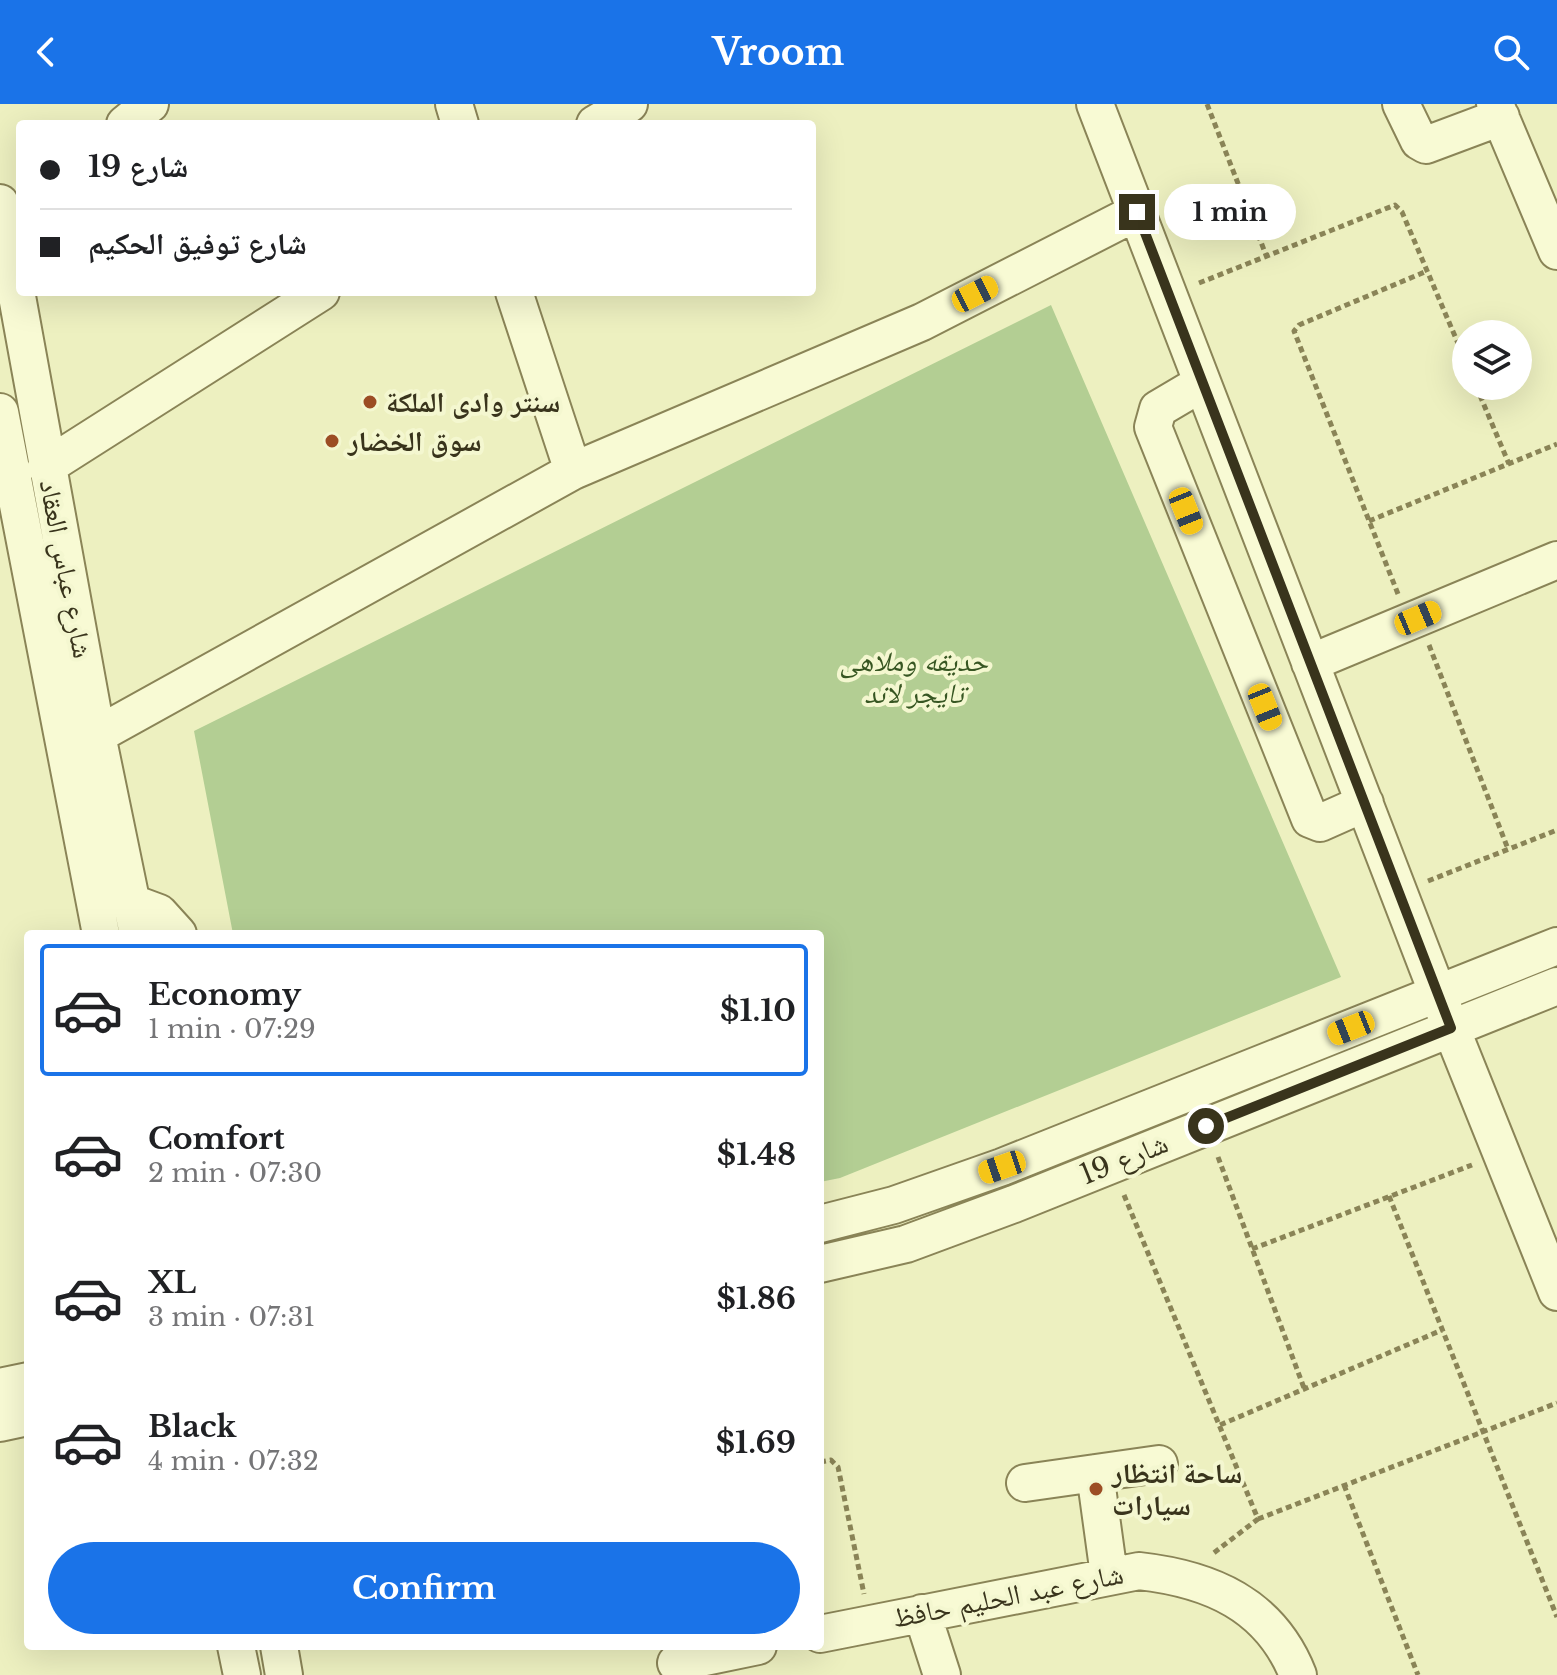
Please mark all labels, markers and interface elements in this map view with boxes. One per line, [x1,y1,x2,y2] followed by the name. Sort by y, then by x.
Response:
[24,30,68,74] icon: back
[713,30,844,75] text: Vroom
[1489,30,1533,74] icon: search
[88,148,188,185] text: شارع 19
[1165,184,1297,240] callout: 1 min
[1119,194,1155,230] route end
[1192,196,1268,228] text: 1 min
[88,225,307,262] text: شارع توفيق الحكيم
[948,272,1002,316] car
[1452,320,1532,400] map controls
[1452,320,1532,400] button: layers
[386,385,560,420] place label: سنتر وادى الملكة
[361,393,379,411] marker: سنتر وادى الملكة
[347,424,482,459] place label: سوق الخضار
[323,432,341,450] marker: سوق الخضار
[32,477,100,661] street label: شارع عباس العقاد
[1166,484,1206,538] car
[1391,598,1445,638] car
[840,644,989,711] park label: حديقه وملاهى تايجر لاند
[1245,680,1285,734] car
[52,974,124,1046] icon: car
[148,976,301,1013] text: Economy
[720,992,796,1029] text: $1.10
[1324,1008,1378,1048] car
[148,1013,316,1045] text: 1 min · 07:29
[1188,1108,1224,1144] route start
[52,1118,124,1190] icon: car
[148,1120,285,1157] text: Comfort
[1075,1126,1173,1192] street label: شارع 19
[717,1136,796,1173] text: $1.48
[975,1148,1029,1186] car
[148,1157,322,1189] text: 2 min · 07:30
[52,1262,124,1334] icon: car
[148,1264,196,1301] text: XL
[717,1280,796,1317] text: $1.86
[148,1301,315,1333] text: 3 min · 07:31
[52,1406,124,1478] icon: car
[148,1408,236,1445] text: Black
[716,1424,796,1461] text: $1.69
[148,1445,319,1477] text: 4 min · 07:32
[1111,1456,1242,1523] place label: ساحة انتظار سيارات
[1087,1480,1105,1498] marker: ساحة انتظار سيارات
[48,1542,800,1634] button: Confirm
[890,1556,1127,1637] street label: شارع عبد الحليم حافظ

